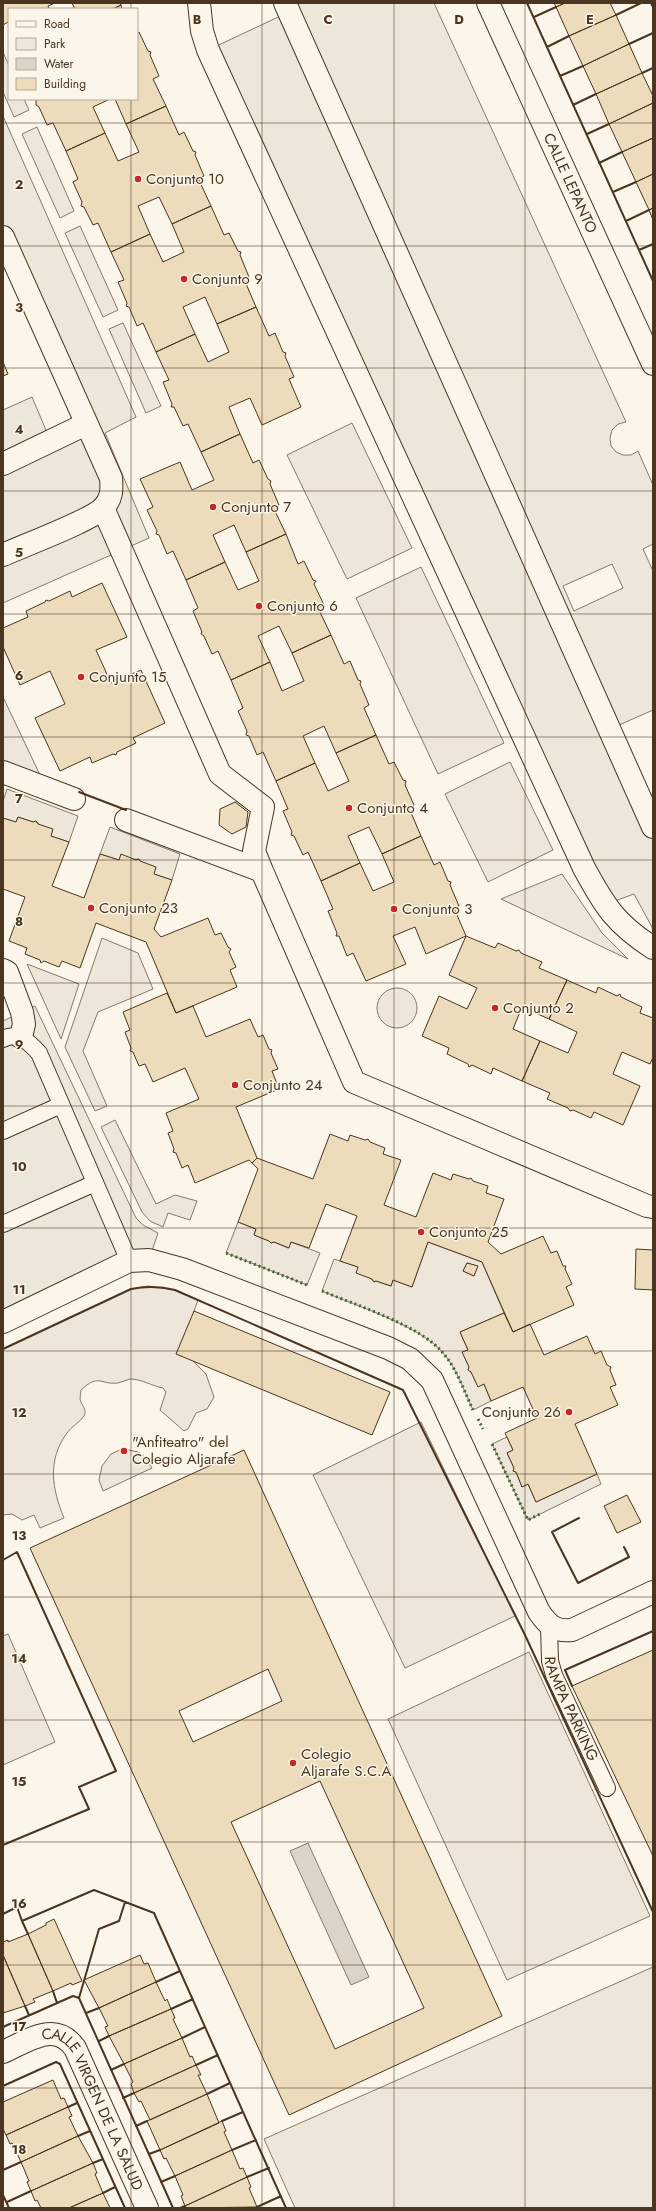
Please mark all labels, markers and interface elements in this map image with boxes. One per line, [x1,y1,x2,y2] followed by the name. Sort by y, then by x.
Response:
[8,8,138,100] legend
[193,10,202,29] text: B
[323,10,333,29] text: C
[454,10,464,29] text: D
[586,10,594,29] text: E
[44,15,70,33] text: Road
[44,35,66,53] text: Park
[44,55,75,73] text: Water
[44,75,86,93] text: Building
[538,129,603,237] street label: CALLE LEPANTO
[146,168,224,190] place label: Conjunto 10
[133,174,143,184] marker: Conjunto 10
[15,175,23,194] text: 2
[192,268,263,290] place label: Conjunto 9
[179,274,189,284] marker: Conjunto 9
[15,298,23,317] text: 3
[14,420,24,439] text: 4
[221,496,291,518] place label: Conjunto 7
[208,502,218,512] marker: Conjunto 7
[15,543,23,562] text: 5
[267,595,338,617] place label: Conjunto 6
[254,601,264,611] marker: Conjunto 6
[15,666,24,685] text: 6
[89,666,166,688] place label: Conjunto 15
[76,672,86,682] marker: Conjunto 15
[15,789,23,808] text: 7
[357,797,428,819] place label: Conjunto 4
[344,803,354,813] marker: Conjunto 4
[99,897,178,919] place label: Conjunto 23
[402,898,472,920] place label: Conjunto 3
[86,903,96,913] marker: Conjunto 23
[389,904,399,914] marker: Conjunto 3
[15,912,23,931] text: 8
[503,997,574,1019] place label: Conjunto 2
[490,1003,500,1013] marker: Conjunto 2
[15,1035,24,1054] text: 9
[243,1074,323,1096] place label: Conjunto 24
[230,1080,240,1090] marker: Conjunto 24
[11,1157,27,1176] text: 10
[429,1221,508,1243] place label: Conjunto 25
[416,1227,426,1237] marker: Conjunto 25
[12,1280,26,1299] text: 11
[482,1401,561,1423] place label: Conjunto 26
[11,1403,27,1422] text: 12
[564,1407,574,1417] marker: Conjunto 26
[132,1431,236,1470] place label: "Anfiteatro" del Colegio Aljarafe
[119,1446,129,1456] marker: "Anfiteatro" del Colegio Aljarafe
[12,1526,26,1545] text: 13
[11,1649,27,1668] text: 14
[539,1656,604,1765] street label: RAMPA PARKING
[301,1743,391,1782] place label: Colegio Aljarafe S.C.A
[288,1758,298,1768] marker: Colegio Aljarafe S.C.A
[11,1772,27,1791] text: 15
[11,1894,27,1913] text: 16
[12,2017,26,2036] text: 17
[40,2023,149,2194] street label: CALLE VIRGEN DE LA SALUD
[12,2140,26,2159] text: 18

